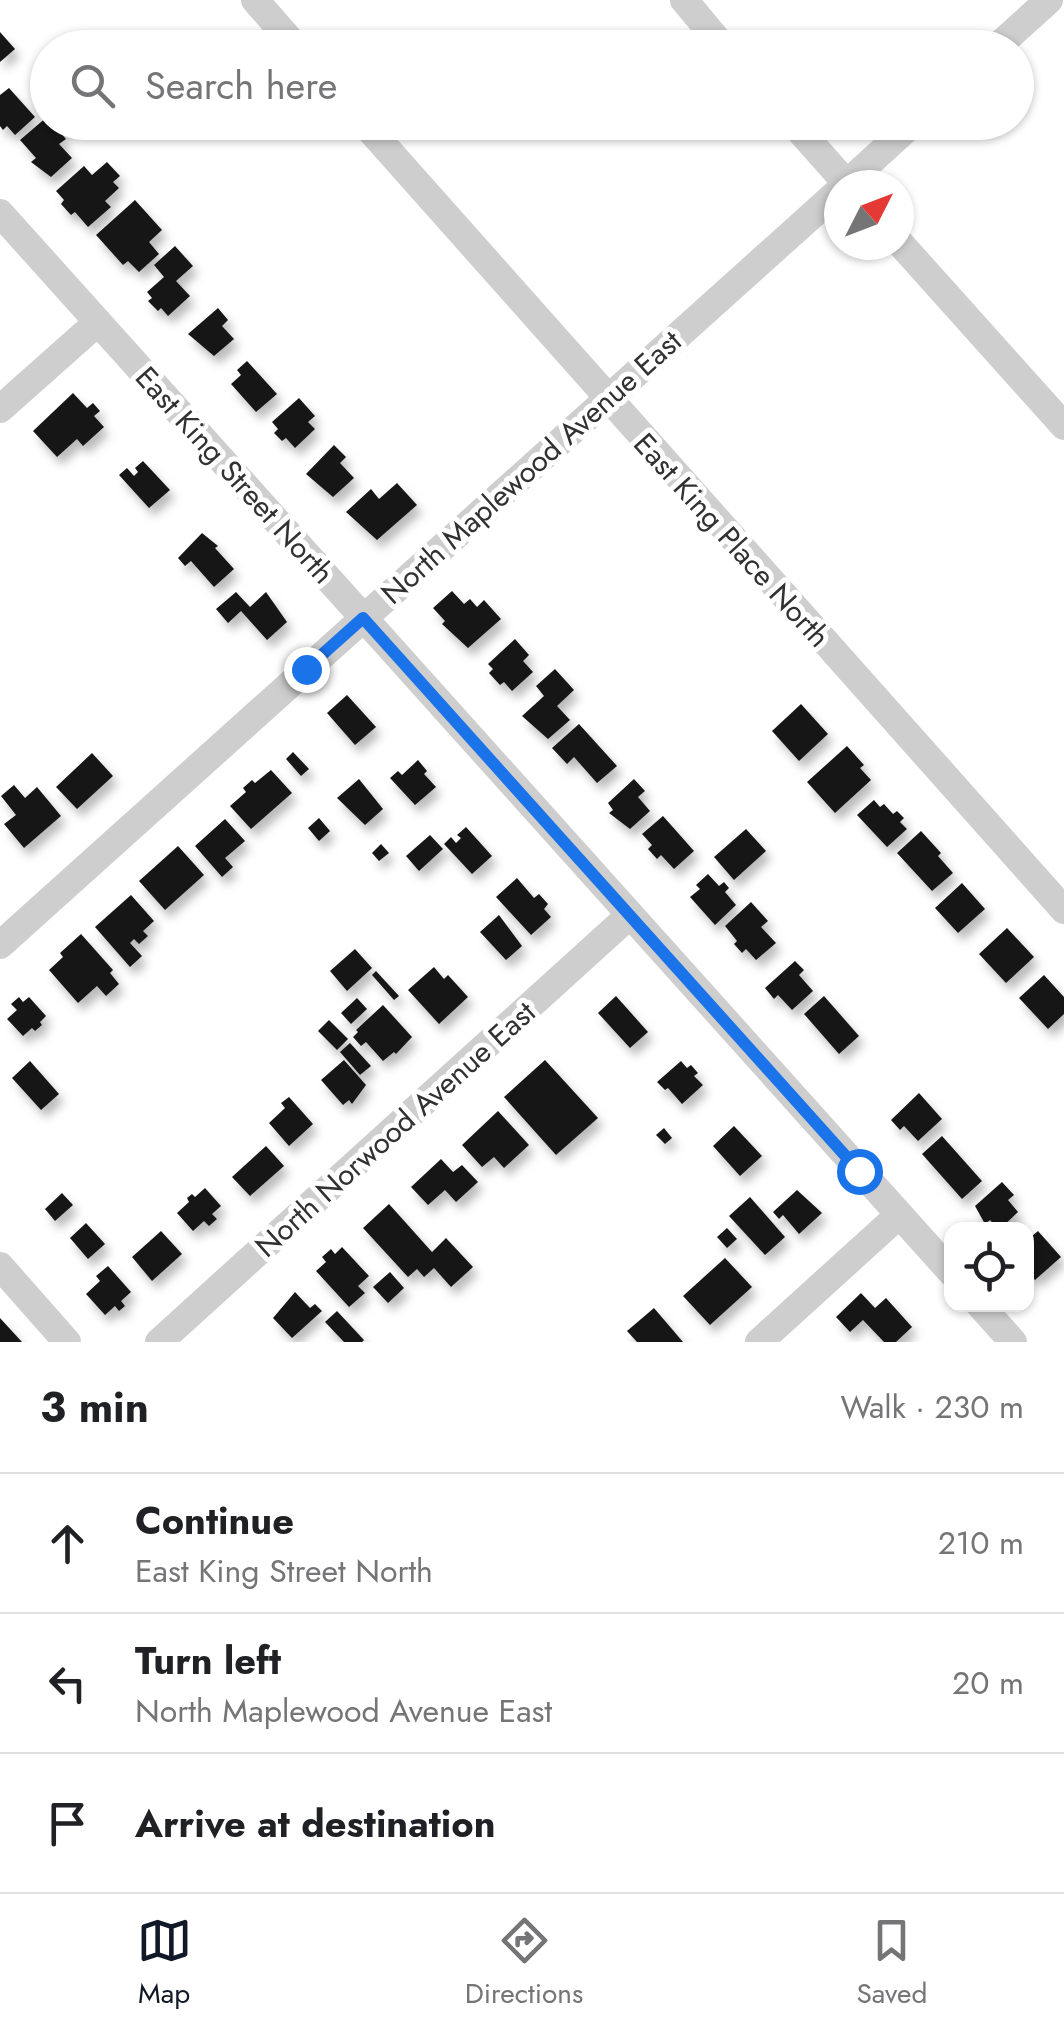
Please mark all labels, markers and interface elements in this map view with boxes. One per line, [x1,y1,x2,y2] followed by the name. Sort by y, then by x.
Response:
[30,30,1034,140] search box
[65,58,120,113] icon: search
[145,58,337,113] text: Search here
[824,170,914,260] north arrow
[371,320,691,614] street label: North Maplewood Avenue East
[126,357,344,593] street label: East King Street North
[624,423,840,657] street label: East King Place North
[284,647,330,693] route end
[245,991,545,1267] street label: North Norwood Avenue East
[837,1149,883,1195] route start
[944,1222,1034,1312] map controls
[944,1222,1034,1312] button: locate
[40,1377,149,1438] text: 3 min
[840,1384,1024,1430] text: Walk · 230 m
[135,1493,294,1548] text: Continue
[40,1516,95,1571] icon: ahead
[938,1520,1024,1566] text: 210 m
[135,1548,433,1594] text: East King Street North
[135,1633,281,1688] text: Turn left
[40,1656,95,1711] icon: left
[952,1660,1024,1706] text: 20 m
[135,1688,552,1734] text: North Maplewood Avenue East
[40,1796,95,1851] icon: arrive
[135,1796,496,1851] text: Arrive at destination
[137,1913,192,2014] tab: Map
[465,1913,583,2014] tab: Directions
[856,1913,927,2014] tab: Saved

